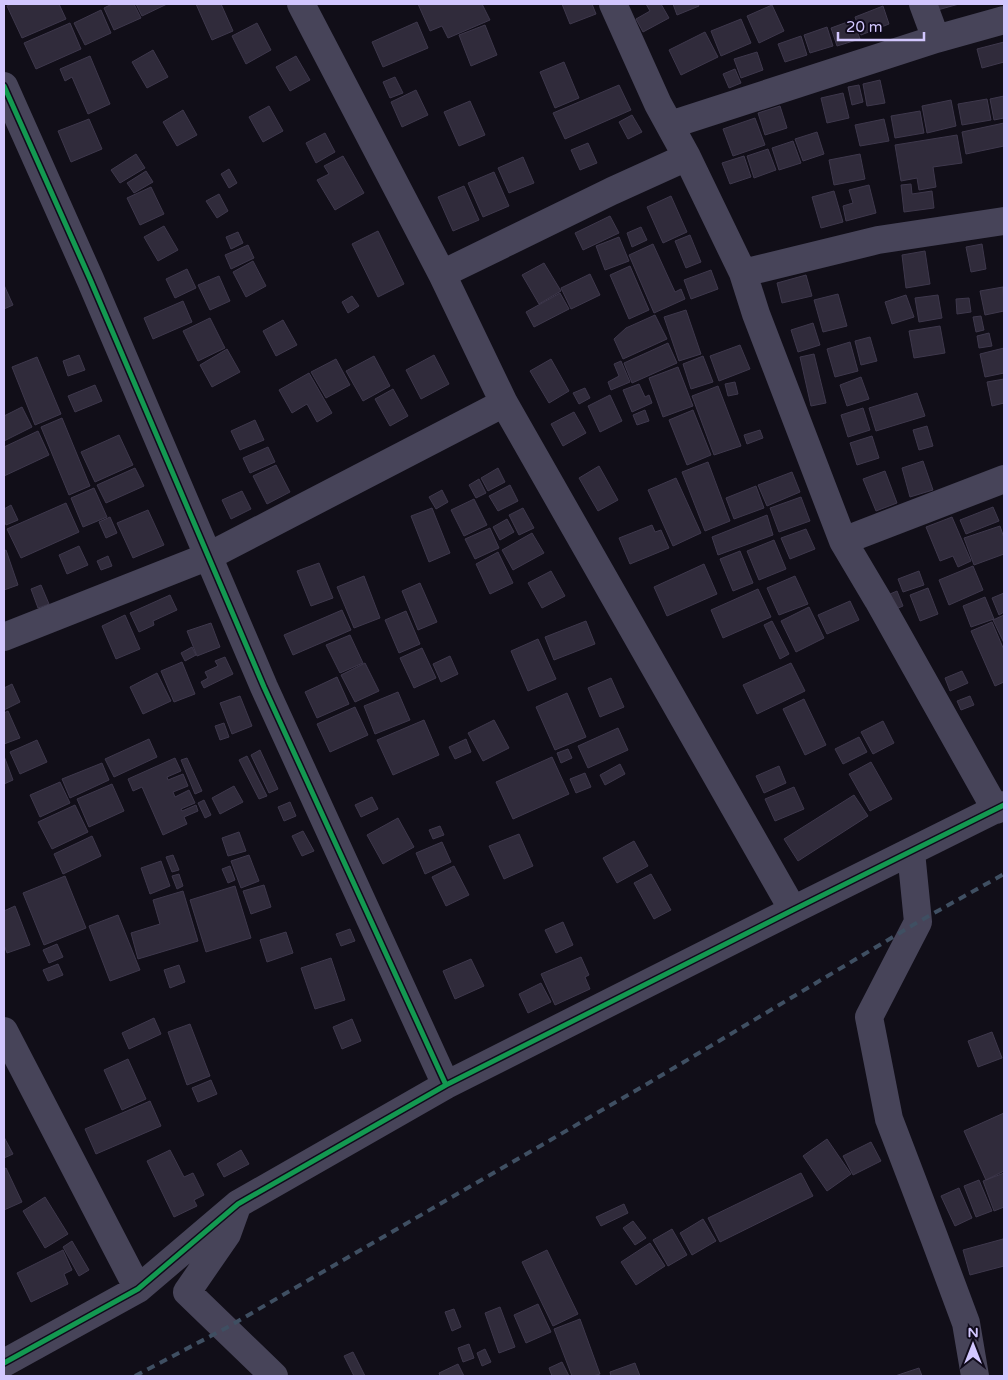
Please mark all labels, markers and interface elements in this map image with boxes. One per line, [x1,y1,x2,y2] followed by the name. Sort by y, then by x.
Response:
[838,10,924,42] scale bar
[846,18,883,36] text: 20 m
[948,1320,998,1370] north arrow
[967,1324,979,1341] text: N

